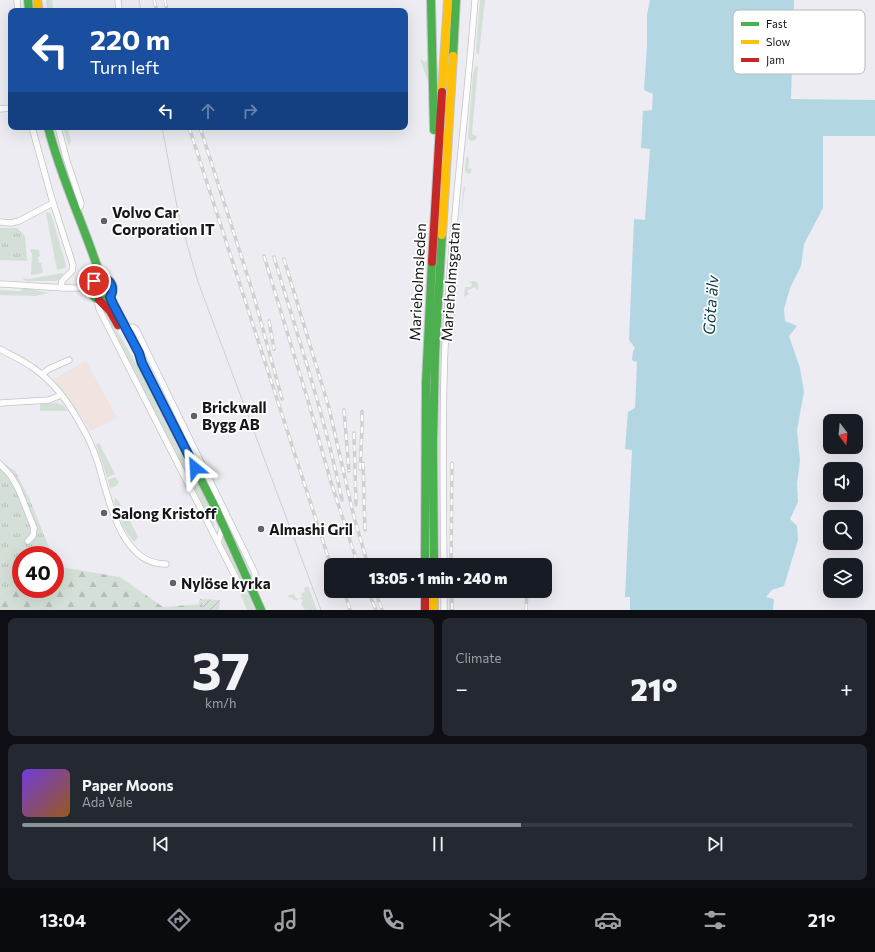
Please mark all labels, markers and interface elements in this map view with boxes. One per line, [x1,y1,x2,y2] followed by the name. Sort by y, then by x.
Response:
[733,10,865,74] legend
[766,17,788,30] text: Fast
[90,22,170,56] text: 220 m
[24,24,76,76] icon: left
[766,35,791,48] text: Slow
[766,53,785,67] text: Jam
[90,56,159,78] text: Turn left
[155,100,177,122] icon: left
[197,100,219,122] icon: ahead
[239,100,261,122] icon: right
[112,203,215,238] place label: Volvo Car Corporation IT
[99,216,109,226] marker: Volvo Car Corporation IT
[437,222,463,342] street label: Marieholmsgatan
[405,223,429,341] street label: Marieholmsleden
[77,264,111,298] pin
[83,270,105,292] icon: arrive
[698,274,722,335] water label: Göta älv
[202,398,267,433] place label: Brickwall Bygg AB
[189,411,199,421] marker: Brickwall Bygg AB
[823,414,863,454] north arrow
[823,414,863,598] map controls
[174,447,216,489] position arrow
[823,462,863,502] button: sound
[112,504,217,522] place label: Salong Kristoff
[99,508,109,518] marker: Salong Kristoff
[823,510,863,550] button: search
[269,520,353,538] place label: Almashi Gril
[256,524,266,534] marker: Almashi Gril
[12,546,64,598] speed limit sign: 40
[823,558,863,598] button: layers
[369,569,507,587] text: 13:05 · 1 min · 240 m
[181,574,271,592] place label: Nylöse kyrka
[168,578,178,588] marker: Nylöse kyrka
[192,637,250,701] text: 37
[456,650,501,666] text: Climate
[630,670,678,707] text: 21°
[456,675,468,702] text: −
[840,675,853,702] text: +
[205,695,237,711] text: km/h
[82,776,173,794] text: Paper Moons
[82,794,133,810] text: Ada Vale
[150,833,172,855] icon: previous
[427,833,449,855] icon: pause
[704,833,726,855] icon: next
[165,906,193,934] icon: directions
[272,906,300,934] icon: music
[379,906,407,934] icon: phone
[486,906,514,934] icon: climate
[594,906,622,934] icon: car
[701,906,729,934] icon: filters
[40,909,86,931] text: 13:04
[808,909,835,931] text: 21°

